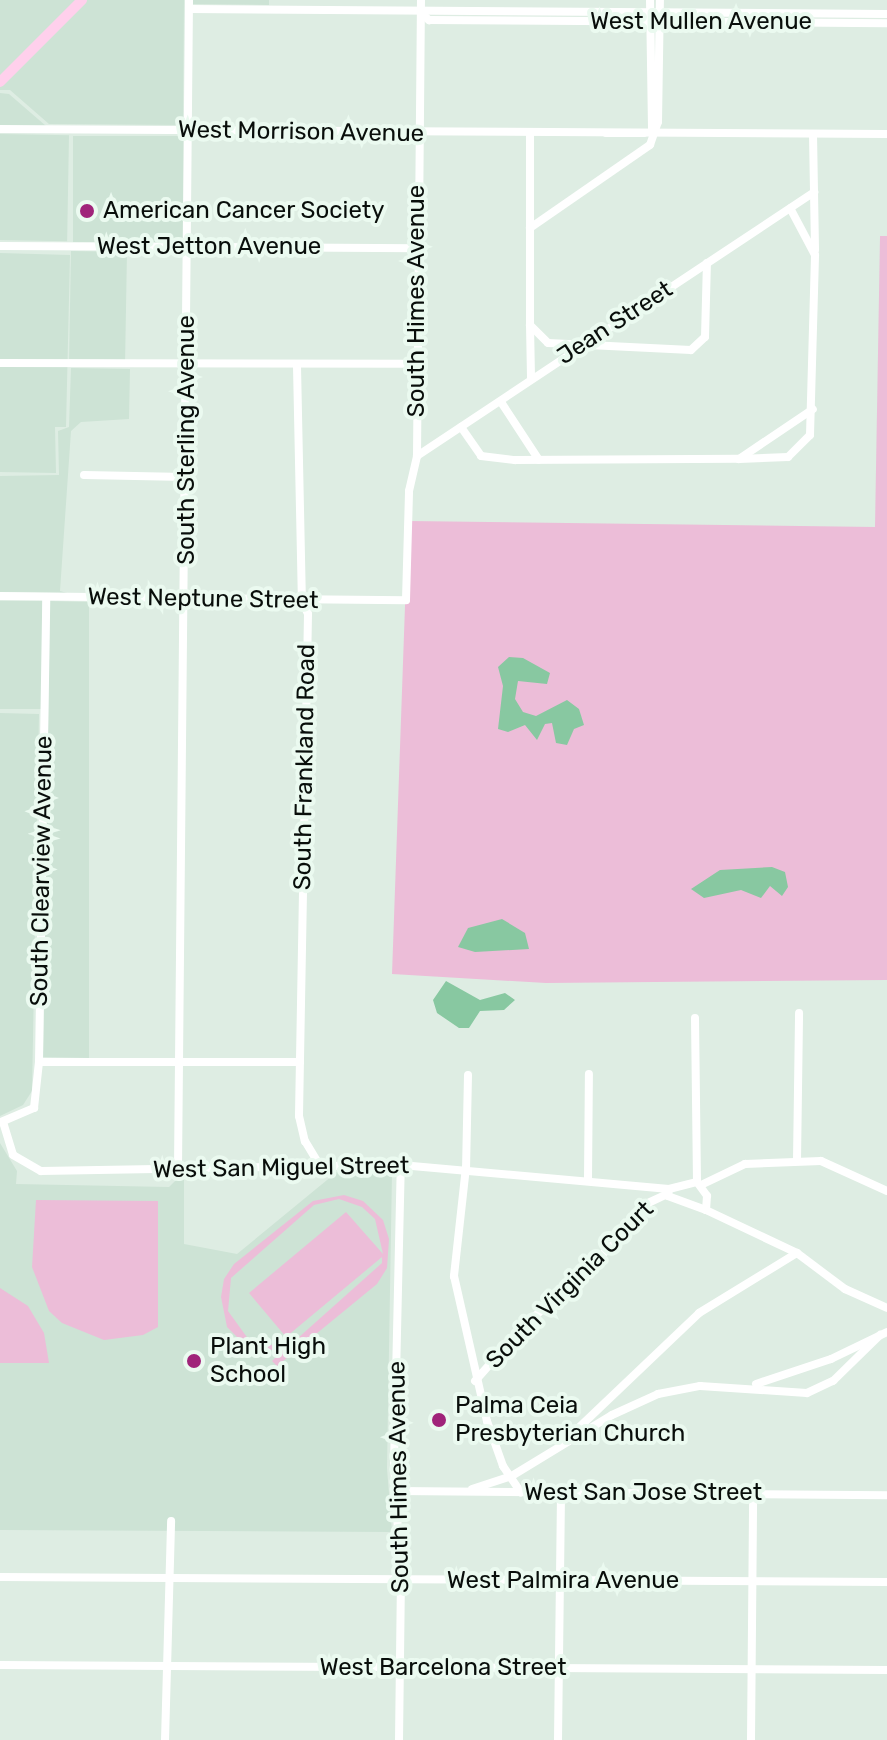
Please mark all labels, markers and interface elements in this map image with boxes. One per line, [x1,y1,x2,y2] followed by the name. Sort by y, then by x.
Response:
[590,8,812,36] street label: West Mullen Avenue
[177,115,425,149] street label: West Morrison Avenue
[403,185,431,417] street label: South Himes Avenue
[103,197,385,225] place label: American Cancer Society
[78,202,96,220] marker: American Cancer Society
[96,233,322,261] street label: West Jetton Avenue
[552,275,678,371] street label: Jean Street
[173,315,201,565] street label: South Sterling Avenue
[87,583,319,615] street label: West Neptune Street
[288,644,322,890] street label: South Frankland Road
[25,735,59,1007] street label: South Clearview Avenue
[153,1151,409,1185] street label: West San Miguel Street
[480,1195,660,1375] street label: South Virginia Court
[210,1333,326,1389] place label: Plant High School
[185,1352,203,1370] marker: Plant High School
[383,1360,415,1594] street label: South Himes Avenue
[455,1392,685,1448] place label: Palma Ceia Presbyterian Church
[430,1411,448,1429] marker: Palma Ceia Presbyterian Church
[524,1479,762,1507] street label: West San Jose Street
[446,1567,680,1595] street label: West Palmira Avenue
[319,1654,567,1682] street label: West Barcelona Street

